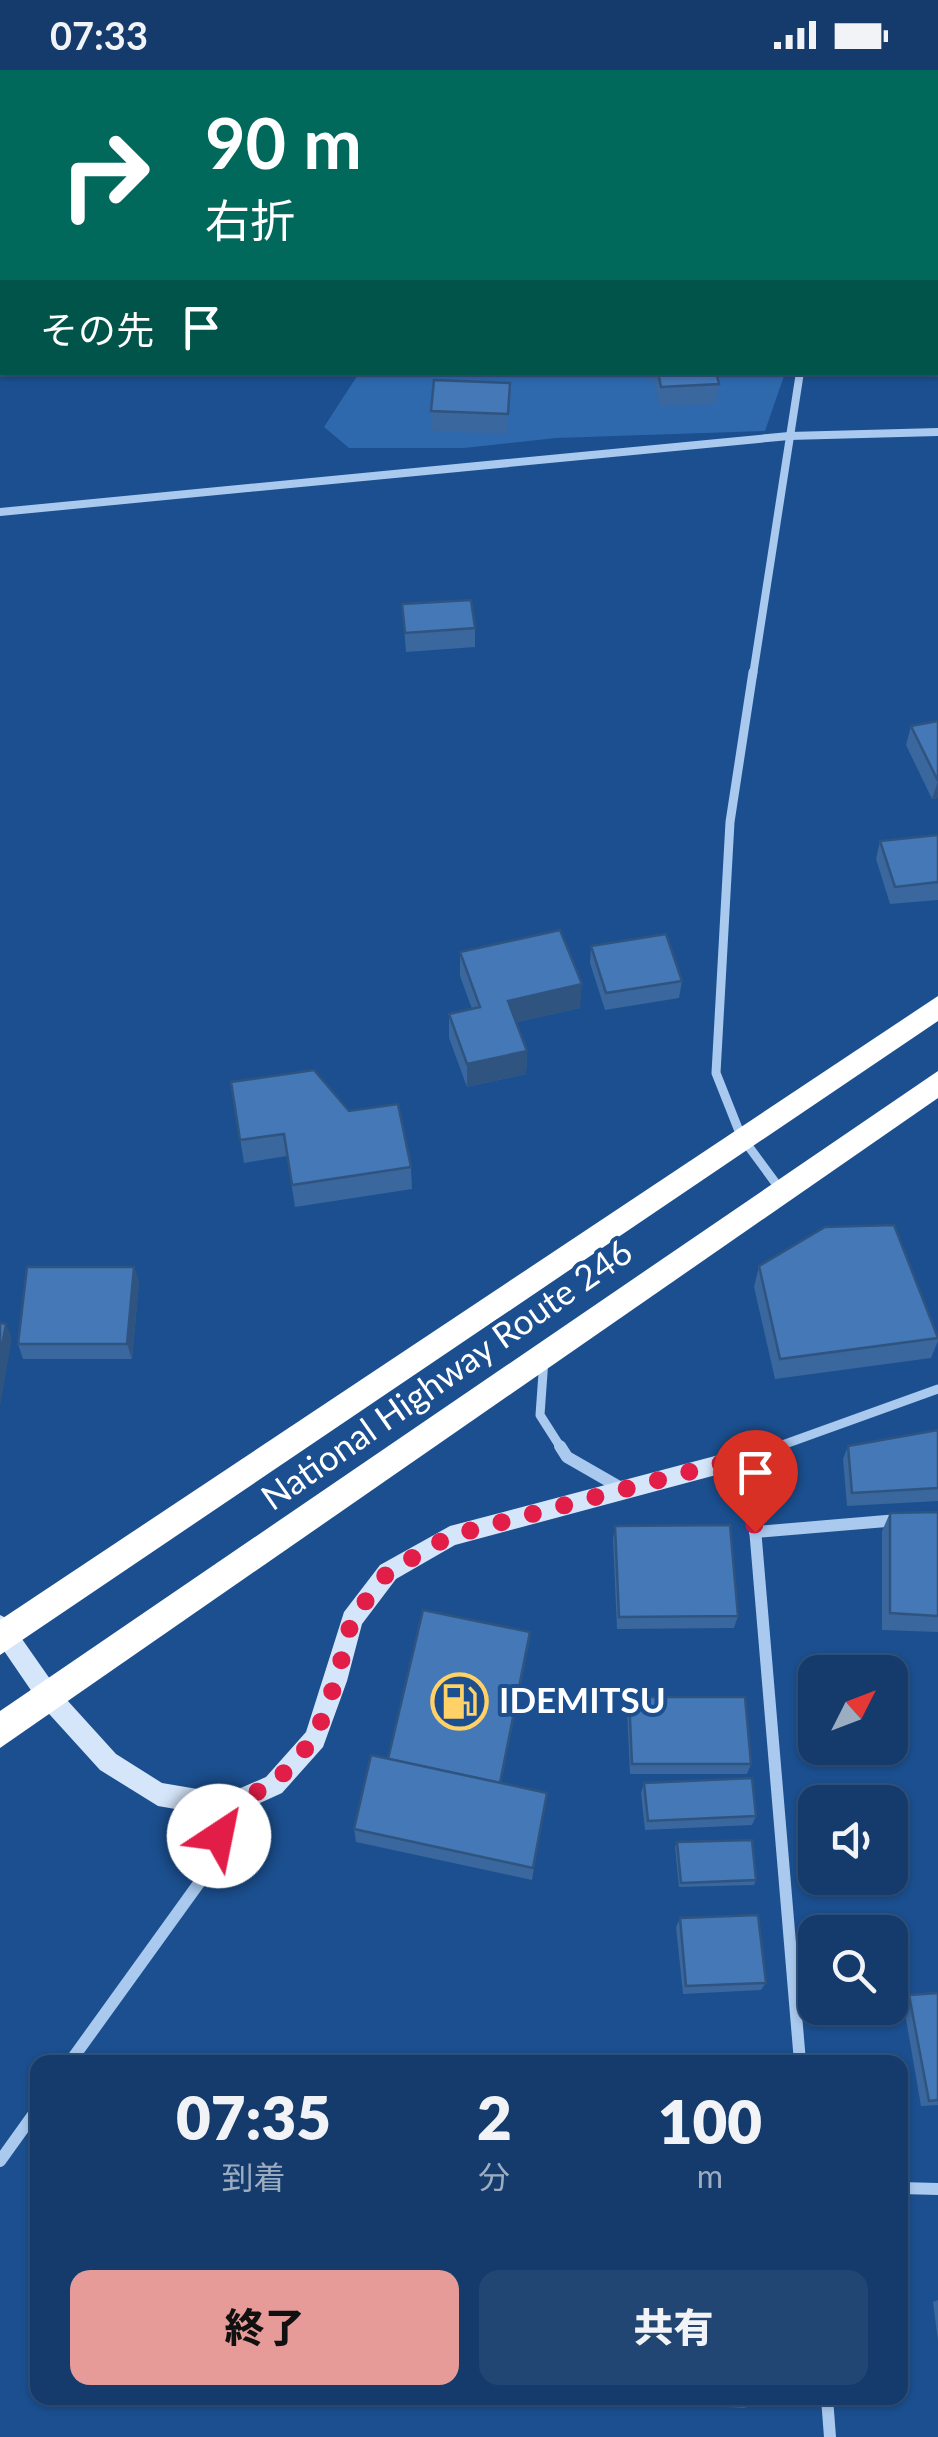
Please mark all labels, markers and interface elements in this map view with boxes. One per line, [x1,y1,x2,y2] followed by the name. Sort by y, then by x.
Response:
[50,12,148,58] text: 07:33
[205,100,362,184] text: 90 m
[40,110,170,240] icon: right
[205,193,295,247] text: 右折
[174,300,229,355] icon: arrive
[40,306,154,352] text: その先
[252,1229,639,1518] street label: National Highway Route 246
[713,1430,798,1533] pin
[728,1445,783,1500] icon: arrive
[798,1655,908,1765] north arrow
[798,1655,908,2025] map controls
[430,1671,490,1731] fuel station icon: IDEMITSU
[499,1678,666,1720] place label: IDEMITSU
[167,1784,271,1888] position arrow
[798,1785,908,1895] button: sound
[798,1915,908,2025] button: search
[176,2081,331,2153] text: 07:35
[477,2081,512,2153] text: 2
[658,2085,762,2157] text: 100
[697,2156,723,2195] text: m
[221,2157,285,2196] text: 到着
[478,2157,510,2196] text: 分
[70,2270,459,2385] button: 終了
[479,2270,868,2385] button: 共有

